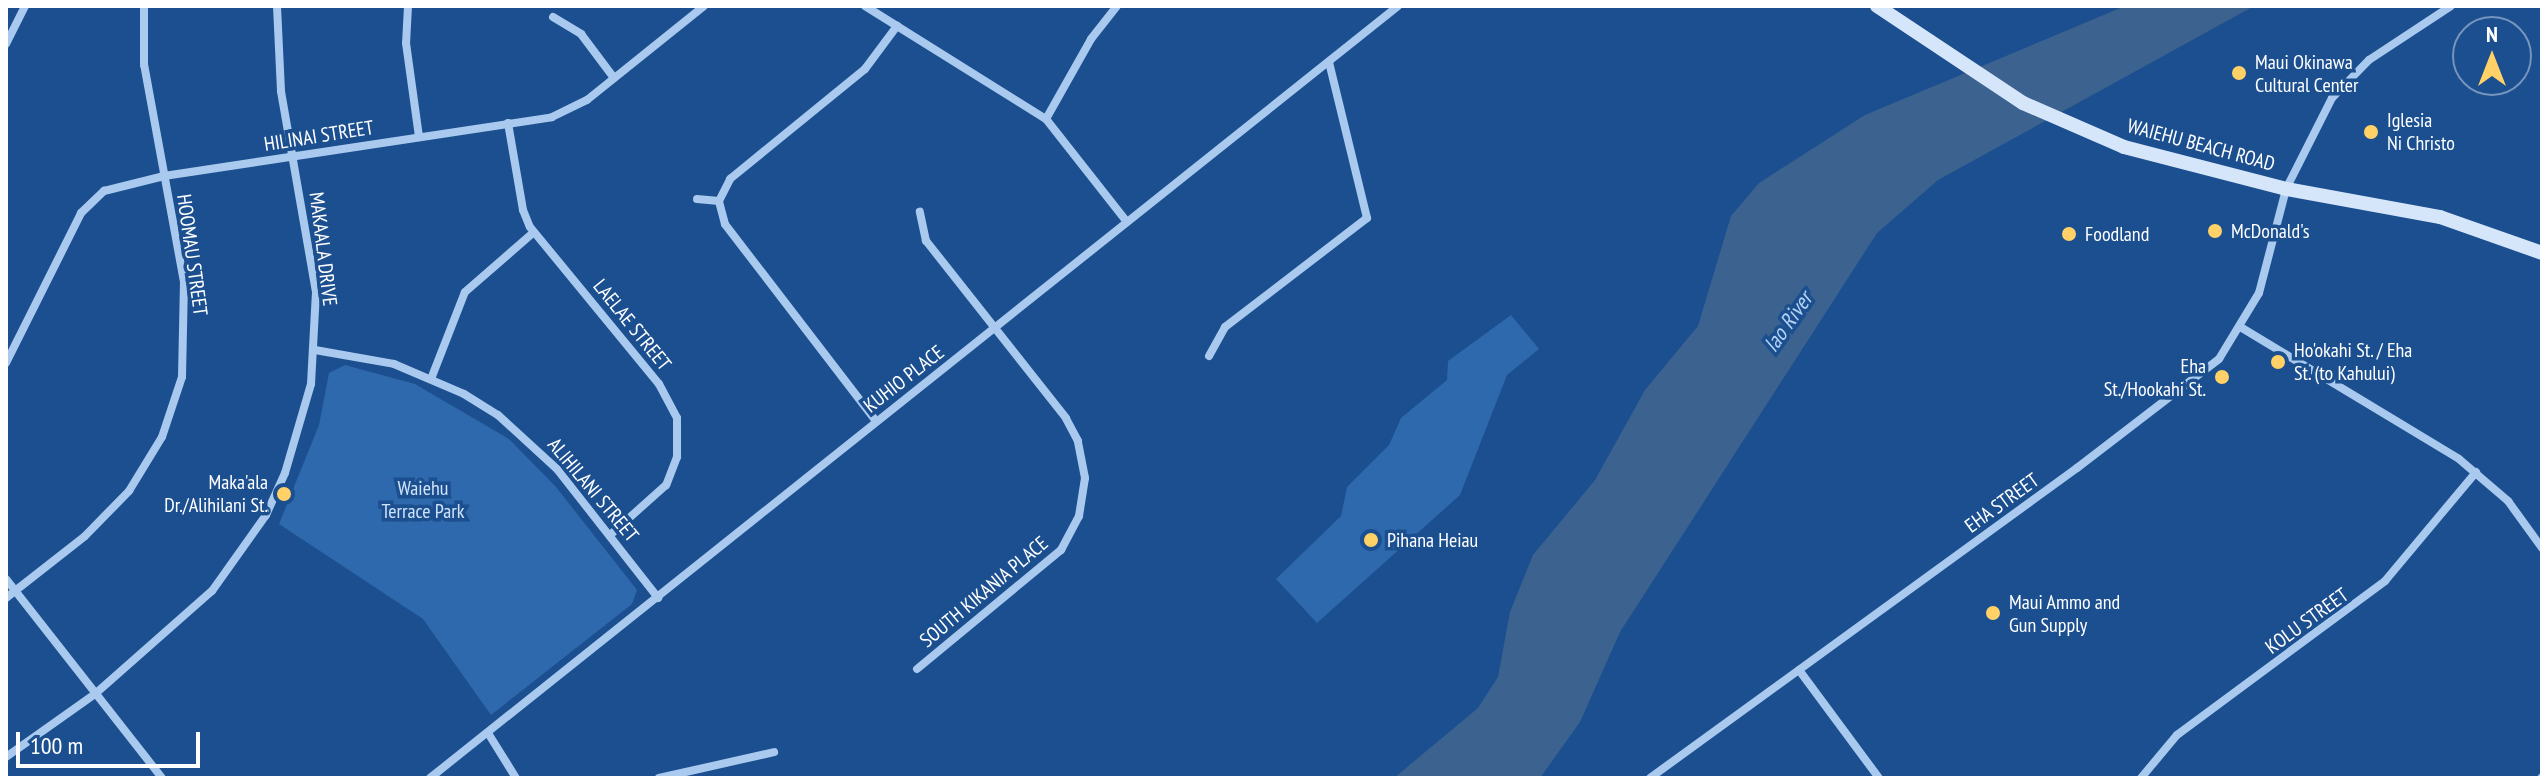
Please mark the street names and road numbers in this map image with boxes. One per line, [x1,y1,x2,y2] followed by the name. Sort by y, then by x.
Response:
[2125,114,2277,176] street label: WAIEHU BEACH ROAD
[262,115,376,157] street label: HILINAI STREET
[304,190,342,308] street label: MAKAALA DRIVE
[172,193,212,317] street label: HOOMAU STREET
[588,275,676,375] street label: LAELAE STREET
[859,340,949,418] street label: KUHIO PLACE
[542,433,644,547] street label: ALIHILANI STREET
[1960,468,2044,538] street label: EHA STREET
[915,531,1053,653] street label: SOUTH KIKANIA PLACE
[2261,583,2353,659] street label: KOLU STREET

